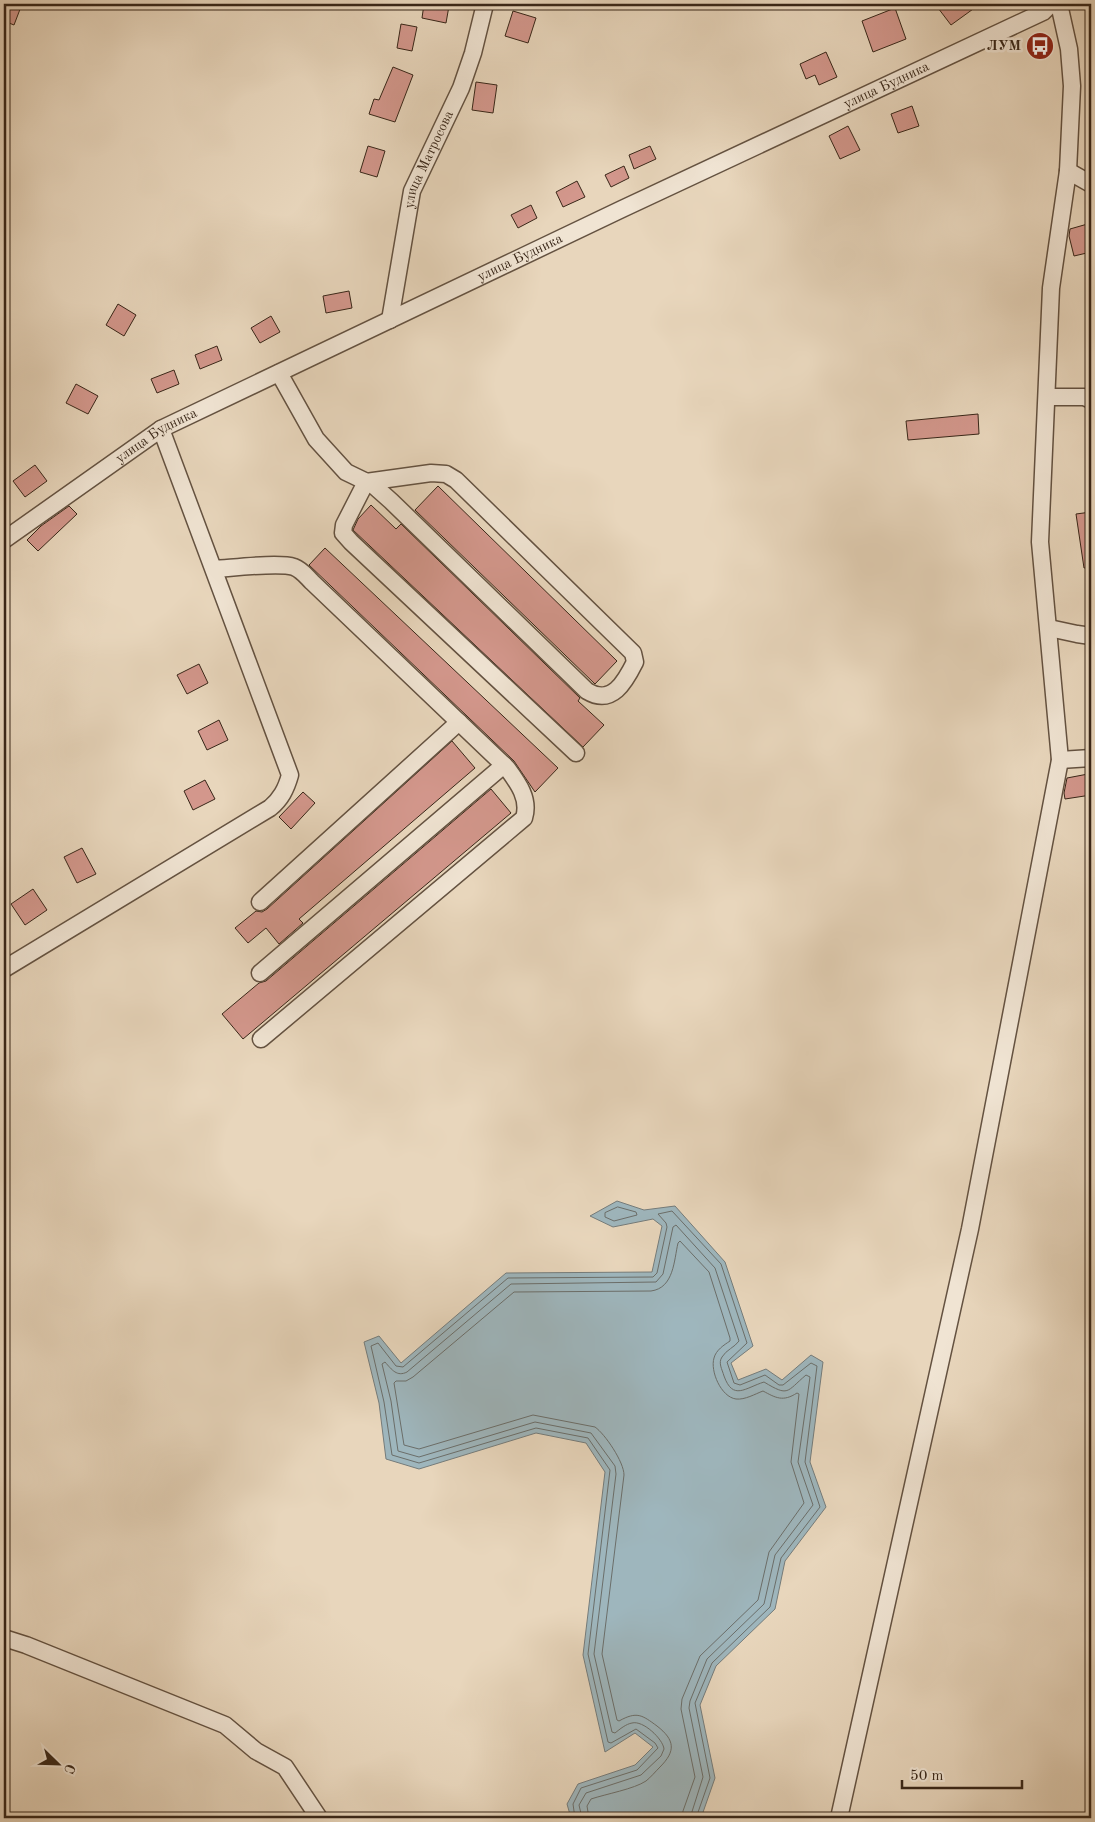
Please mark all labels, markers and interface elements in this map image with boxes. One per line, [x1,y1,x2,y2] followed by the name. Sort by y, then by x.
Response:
[1025,31,1055,61] bus stop icon: ЛУМ
[987,39,1022,53] place label: ЛУМ
[842,59,931,111] street label: улица Будника
[402,108,456,210] street label: улица Матросова
[475,231,565,284] street label: улица Будника
[113,406,199,466] street label: улица Будника
[32,1740,82,1790] north arrow
[902,1757,1022,1789] scale bar
[61,1762,77,1776] text: С
[910,1769,944,1784] text: 50 m

